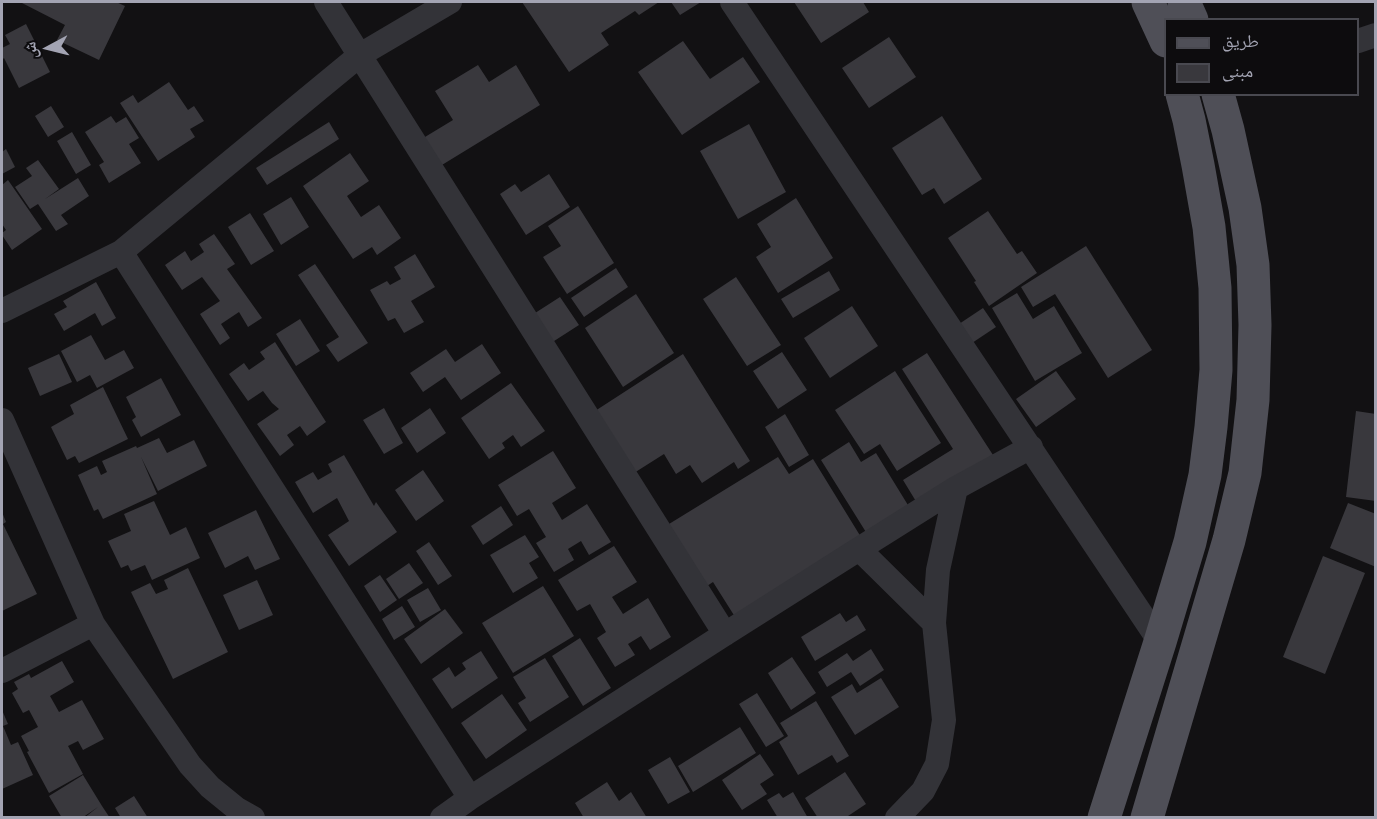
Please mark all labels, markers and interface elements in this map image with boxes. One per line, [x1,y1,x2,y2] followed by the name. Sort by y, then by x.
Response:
[18,18,78,78] north arrow
[1164,18,1359,96] legend
[1222,28,1259,52] text: طريق
[18,40,42,60] text: ش
[1222,58,1253,82] text: مبنى

